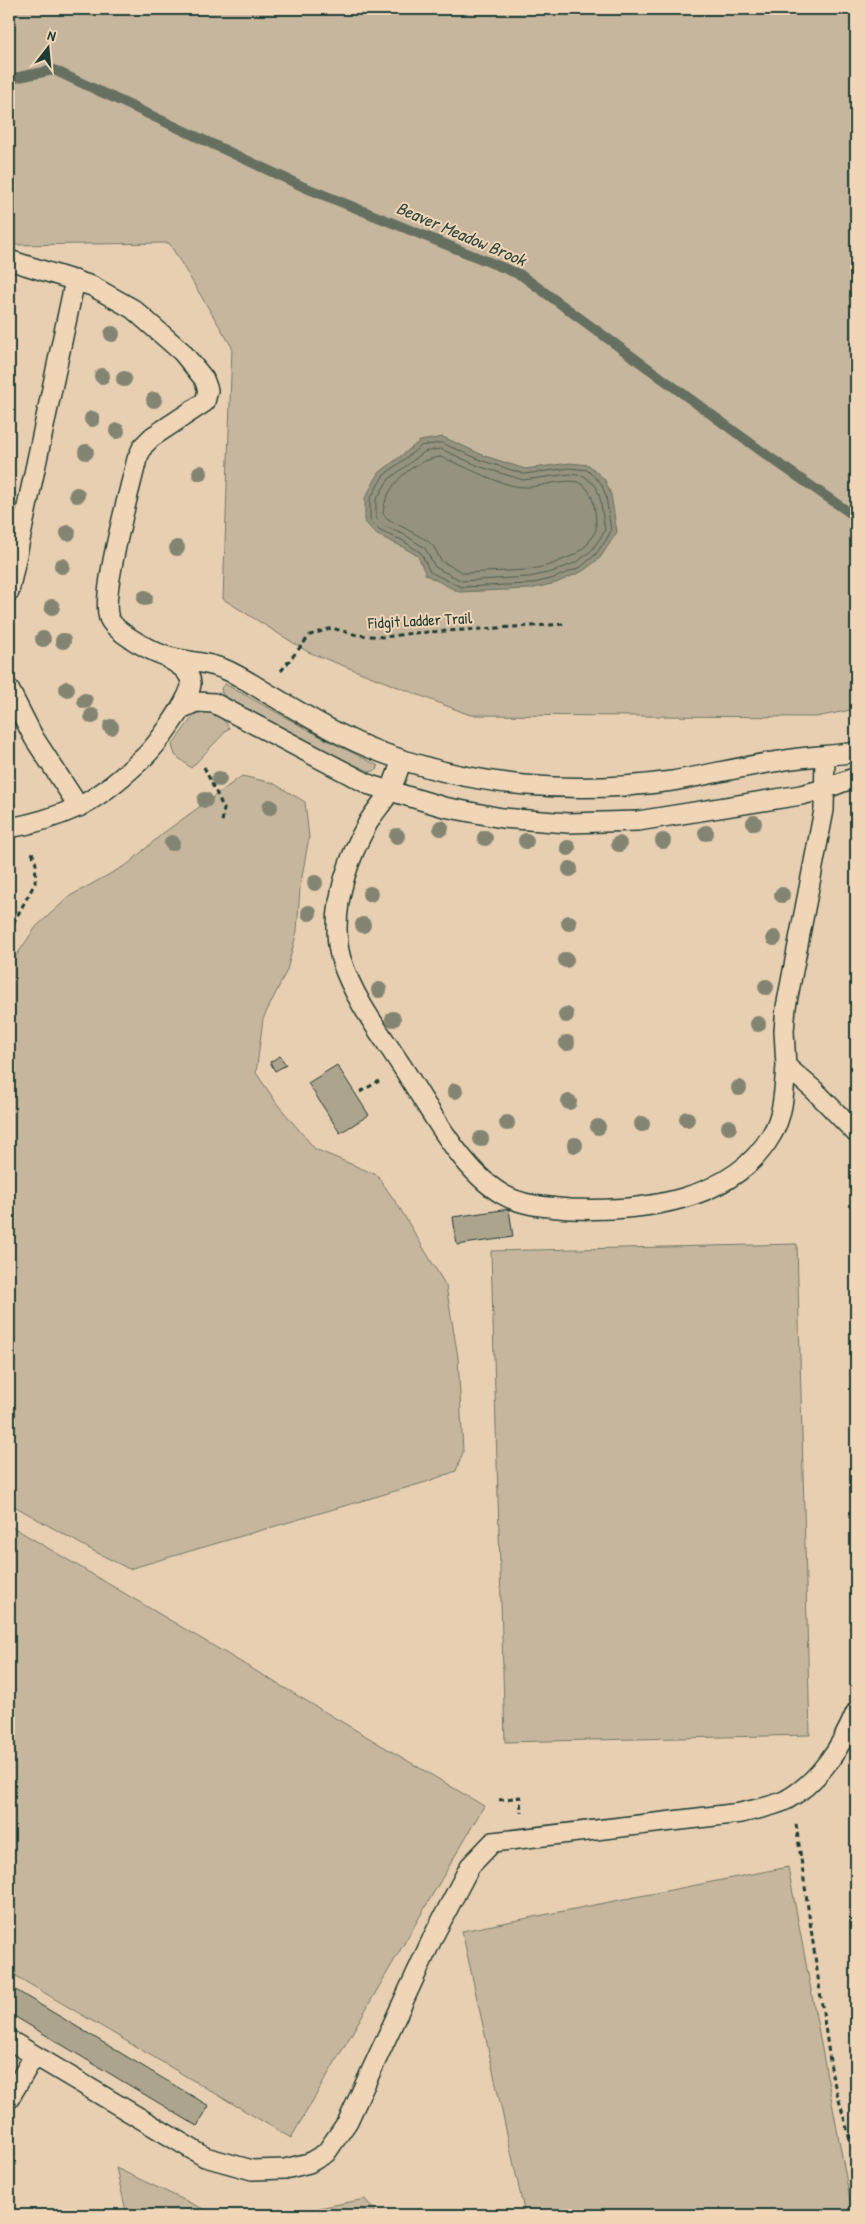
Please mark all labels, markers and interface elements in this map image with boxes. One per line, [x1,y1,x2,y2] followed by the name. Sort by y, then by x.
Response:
[22,22,72,72] north arrow
[46,25,58,45] text: N
[393,195,531,273] water label: Beaver Meadow Brook
[366,606,473,634] street label: Fidgit Ladder Trail

